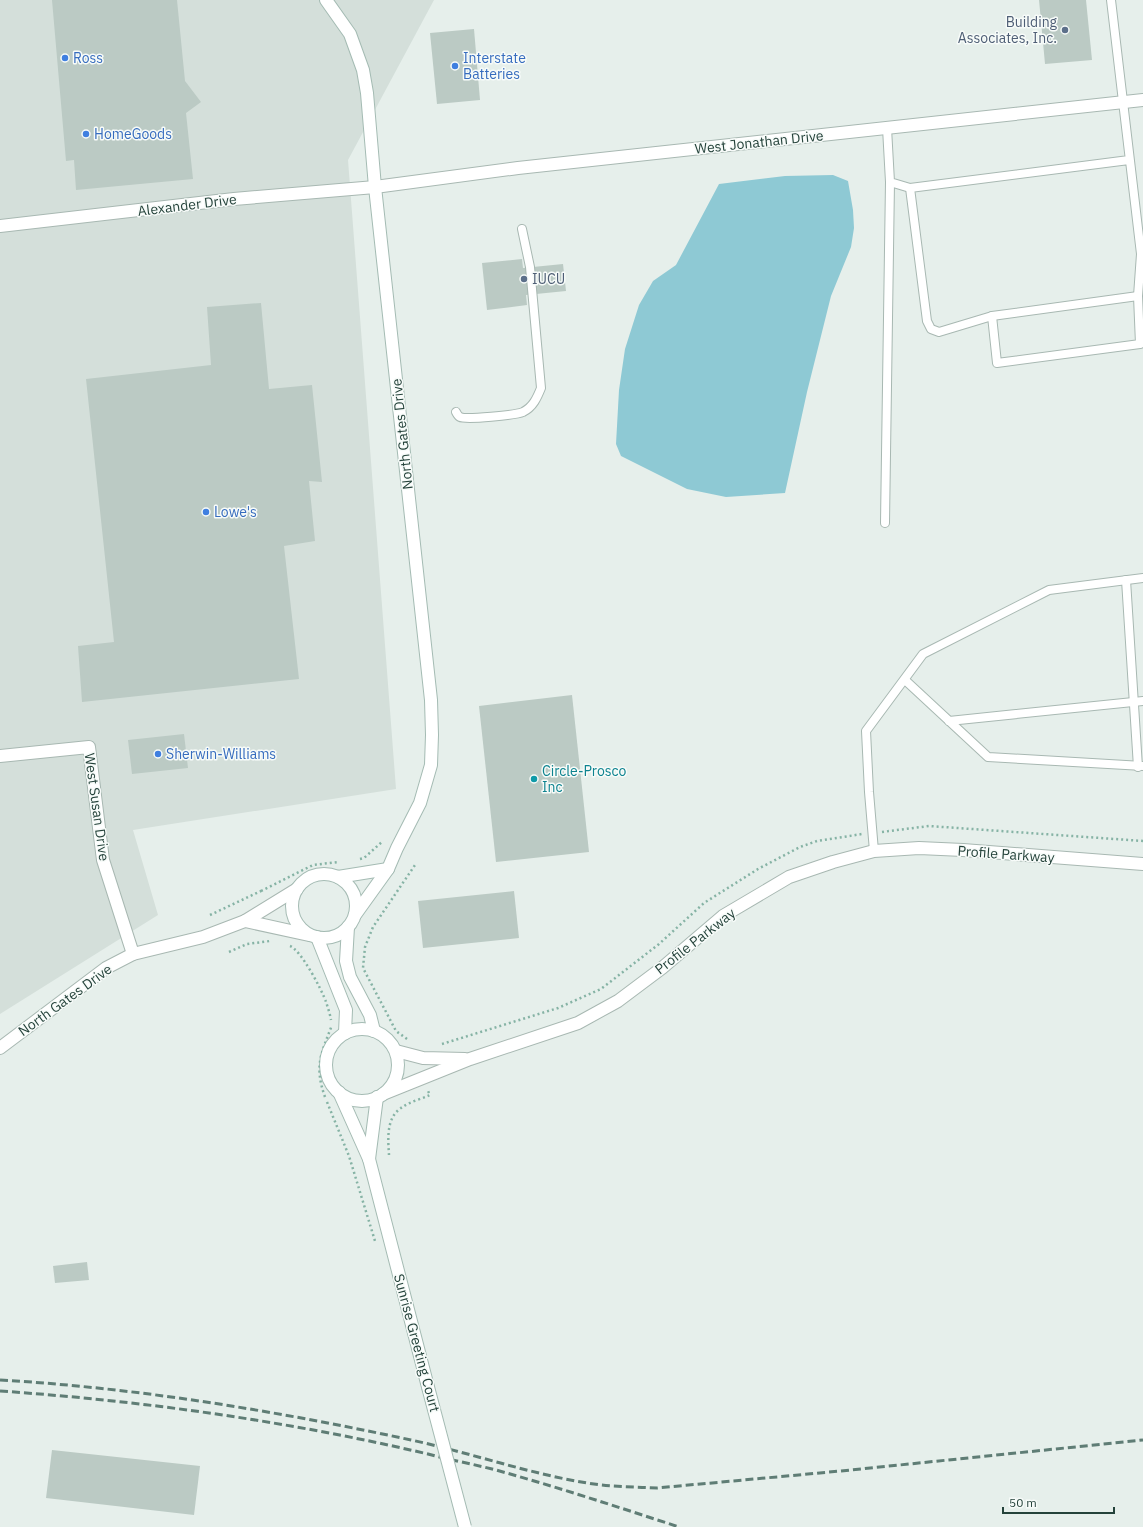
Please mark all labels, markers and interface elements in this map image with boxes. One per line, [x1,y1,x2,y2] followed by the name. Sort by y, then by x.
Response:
[958,13,1058,47] place label: Building Associates, Inc.
[1060,25,1070,35] marker: Building Associates, Inc.
[73,49,103,67] place label: Ross
[463,49,526,83] place label: Interstate Batteries
[60,53,70,63] marker: Ross
[450,61,460,71] marker: Interstate Batteries
[94,125,172,143] place label: HomeGoods
[694,126,825,158] street label: West Jonathan Drive
[81,129,91,139] marker: HomeGoods
[136,190,238,220] street label: Alexander Drive
[532,270,565,288] place label: IUCU
[519,274,529,284] marker: IUCU
[387,377,417,490] street label: North Gates Drive
[214,503,257,521] place label: Lowe's
[201,507,211,517] marker: Lowe's
[166,745,276,763] place label: Sherwin-Williams
[153,749,163,759] marker: Sherwin-Williams
[81,752,114,863] street label: West Susan Drive
[542,762,627,796] place label: Circle-Prosco Inc
[529,774,539,784] marker: Circle-Prosco Inc
[957,842,1055,866] street label: Profile Parkway
[651,904,739,978] street label: Profile Parkway
[15,960,116,1040] street label: North Gates Drive
[390,1272,444,1414] street label: Sunrise Greeting Court
[1003,1489,1114,1515] scale bar
[1009,1495,1037,1510] text: 50 m

